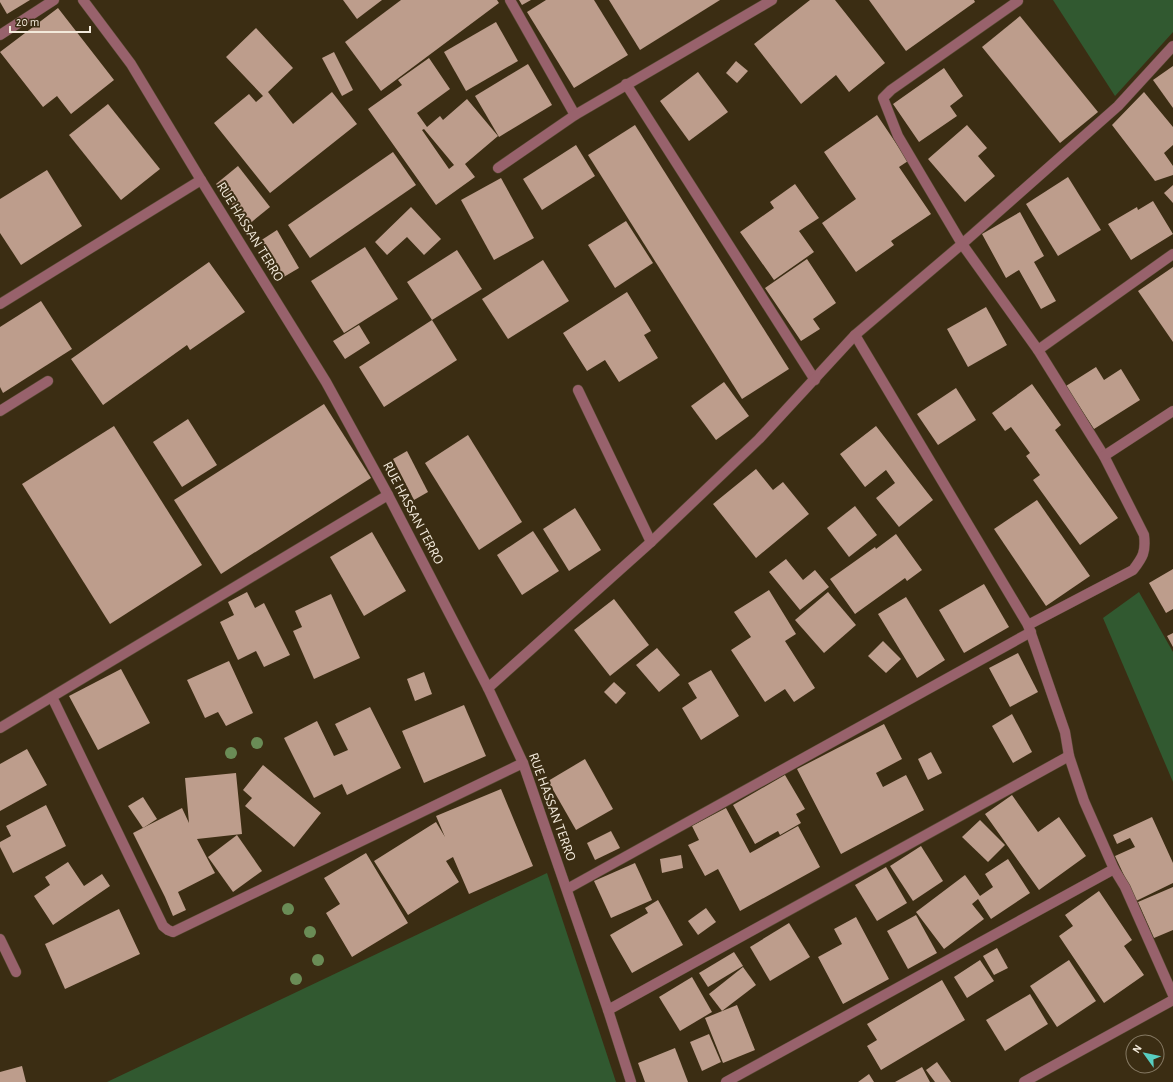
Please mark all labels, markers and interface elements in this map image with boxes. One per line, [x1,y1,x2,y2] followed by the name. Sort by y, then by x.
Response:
[10,8,90,34] scale bar
[16,16,39,28] text: 20 m
[214,180,286,284] street label: RUE HASSAN TERRO
[380,459,446,567] street label: RUE HASSAN TERRO
[526,751,578,863] street label: RUE HASSAN TERRO
[1125,1034,1165,1074] north arrow
[1130,1043,1144,1055] text: N

